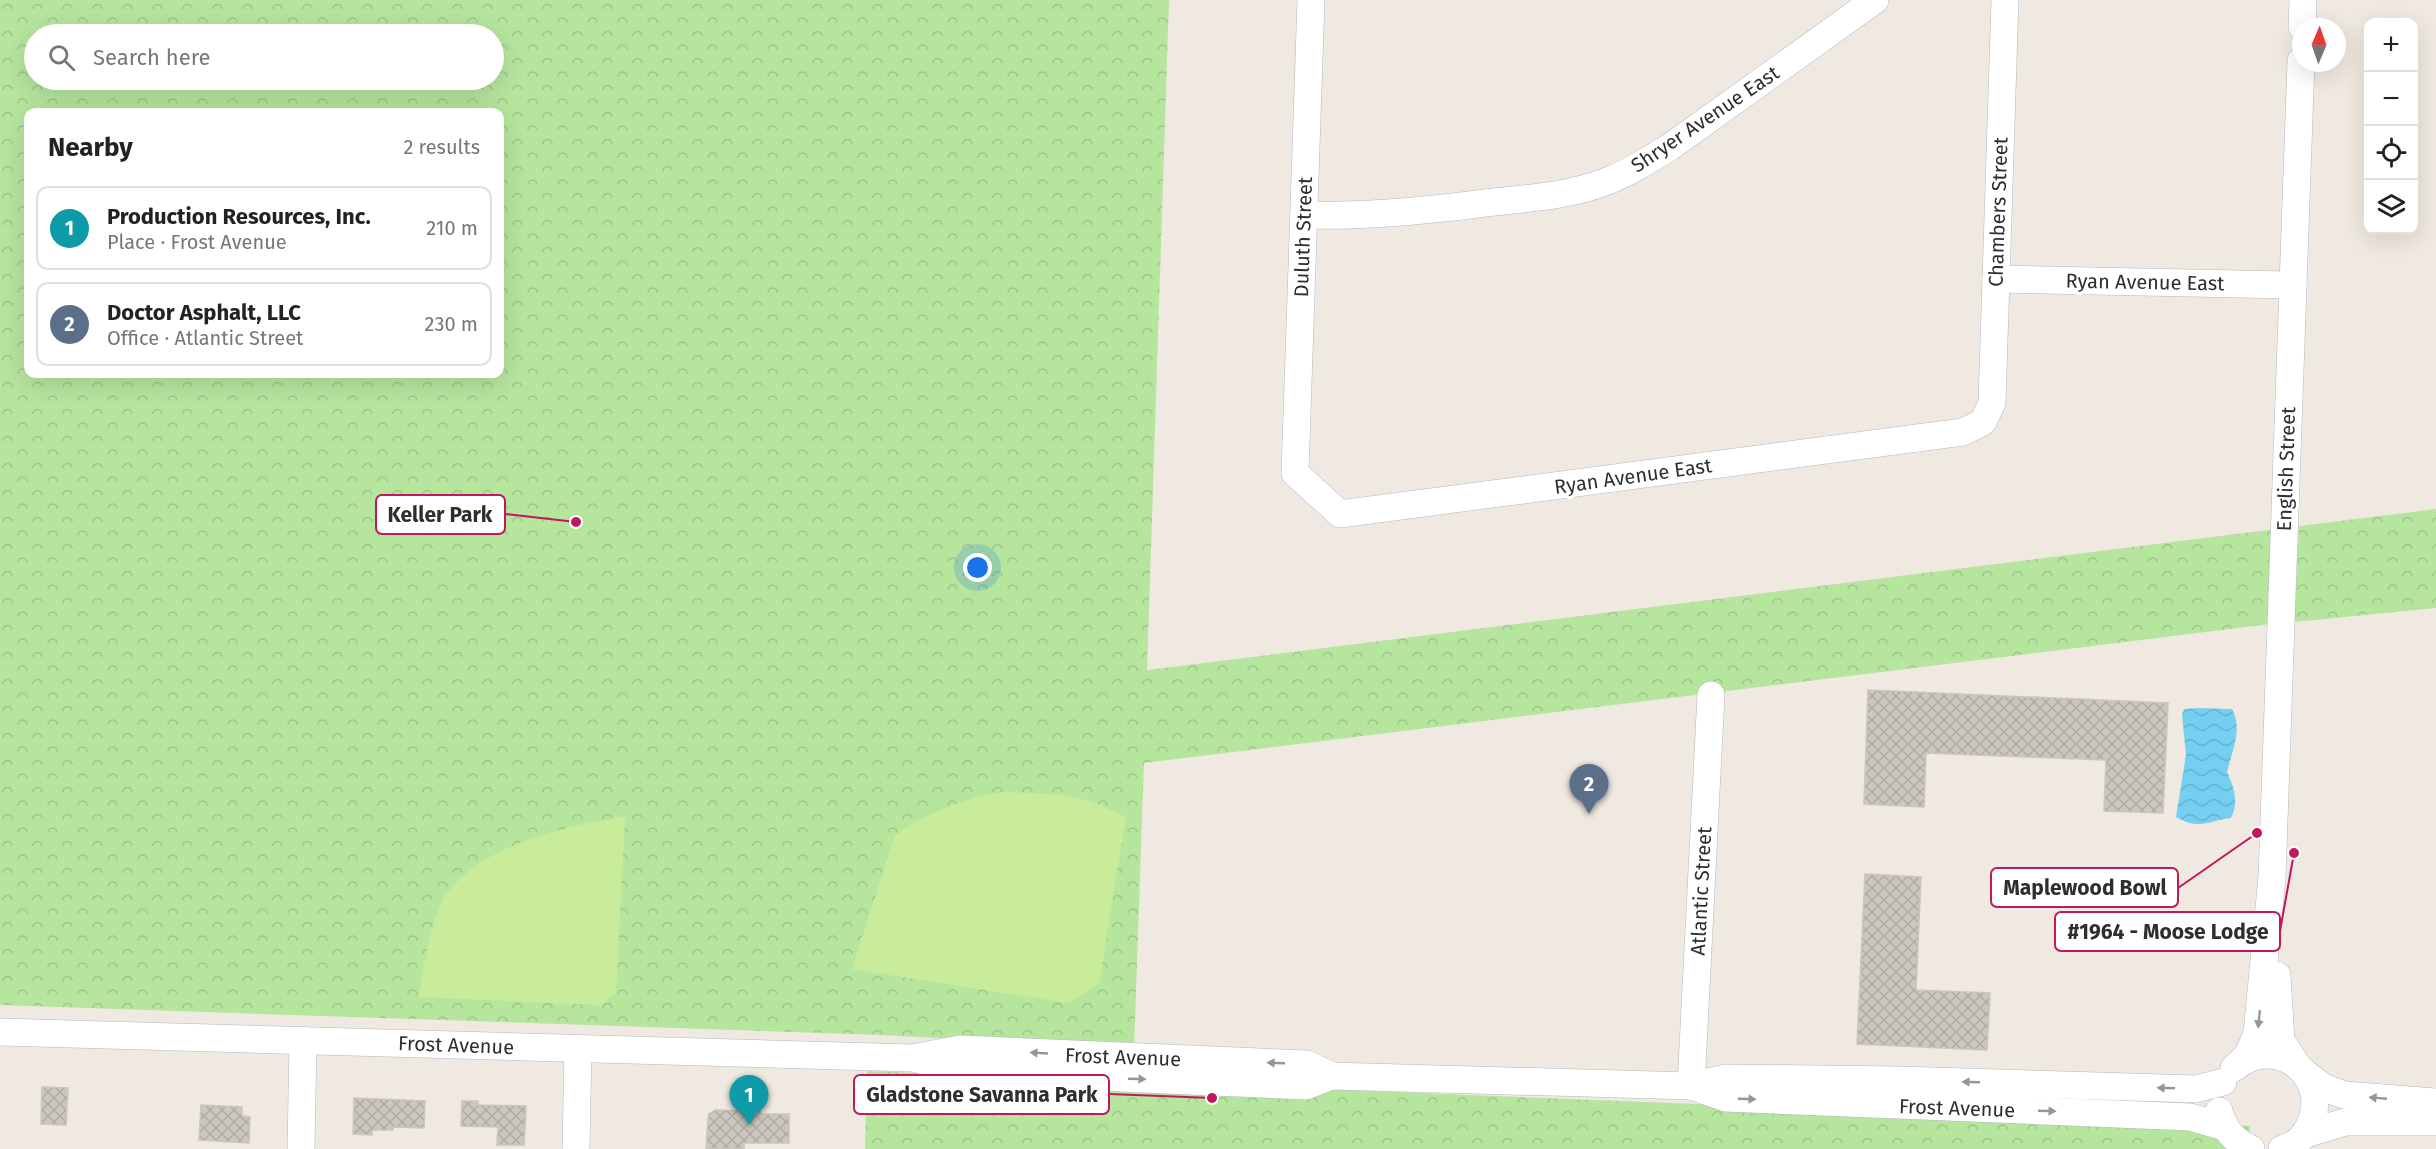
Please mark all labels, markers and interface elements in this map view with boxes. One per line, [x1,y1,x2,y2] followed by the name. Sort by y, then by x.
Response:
[2292,18,2346,72] north arrow
[2364,18,2418,234] map controls
[2364,18,2418,72] button: +
[24,24,504,90] search box
[45,41,78,74] icon: search
[93,44,211,71] text: Search here
[1626,60,1784,177] street label: Shryer Avenue East
[2364,72,2418,126] button: −
[2364,126,2418,180] button: locate
[48,132,133,163] text: Nearby
[403,135,480,159] text: 2 results
[1983,136,2013,287] street label: Chambers Street
[1289,176,1317,298] street label: Duluth Street
[2364,180,2418,234] button: layers
[107,203,371,230] text: Production Resources, Inc.
[65,216,74,240] text: 1
[426,216,478,240] text: 210 m
[107,230,287,254] text: Place · Frost Avenue
[2065,269,2225,295] street label: Ryan Avenue East
[107,299,301,326] text: Doctor Asphalt, LLC
[64,312,75,336] text: 2
[425,312,478,336] text: 230 m
[107,326,303,350] text: Office · Atlantic Street
[2272,405,2300,532] street label: English Street
[1553,453,1714,499] street label: Ryan Avenue East
[376,495,505,534] callout: Keller Park
[388,502,493,528] text: Keller Park
[963,553,992,582] your location
[1570,764,1608,814] pin: 2
[1686,825,1716,956] street label: Atlantic Street
[1991,868,2178,907] callout: Maplewood Bowl
[2003,875,2167,901] text: Maplewood Bowl
[2055,912,2280,951] callout: #1964 - Moose Lodge
[2068,919,2269,945] text: #1964 - Moose Lodge
[2254,1010,2264,1029] one-way arrow
[398,1031,514,1059] street label: Frost Avenue
[1065,1043,1181,1071] street label: Frost Avenue
[1030,1049,1049,1058] one-way arrow
[1266,1058,1285,1068] one-way arrow
[854,1075,1109,1114] callout: Gladstone Savanna Park
[1127,1075,1146,1084] one-way arrow
[730,1076,768,1125] pin: 1
[1961,1078,1980,1087] one-way arrow
[866,1082,1098,1108] text: Gladstone Savanna Park
[2156,1084,2175,1093] one-way arrow
[2368,1093,2387,1103] one-way arrow
[1899,1094,2015,1122] street label: Frost Avenue
[1738,1095,1757,1104] one-way arrow
[2037,1106,2056,1116] one-way arrow

